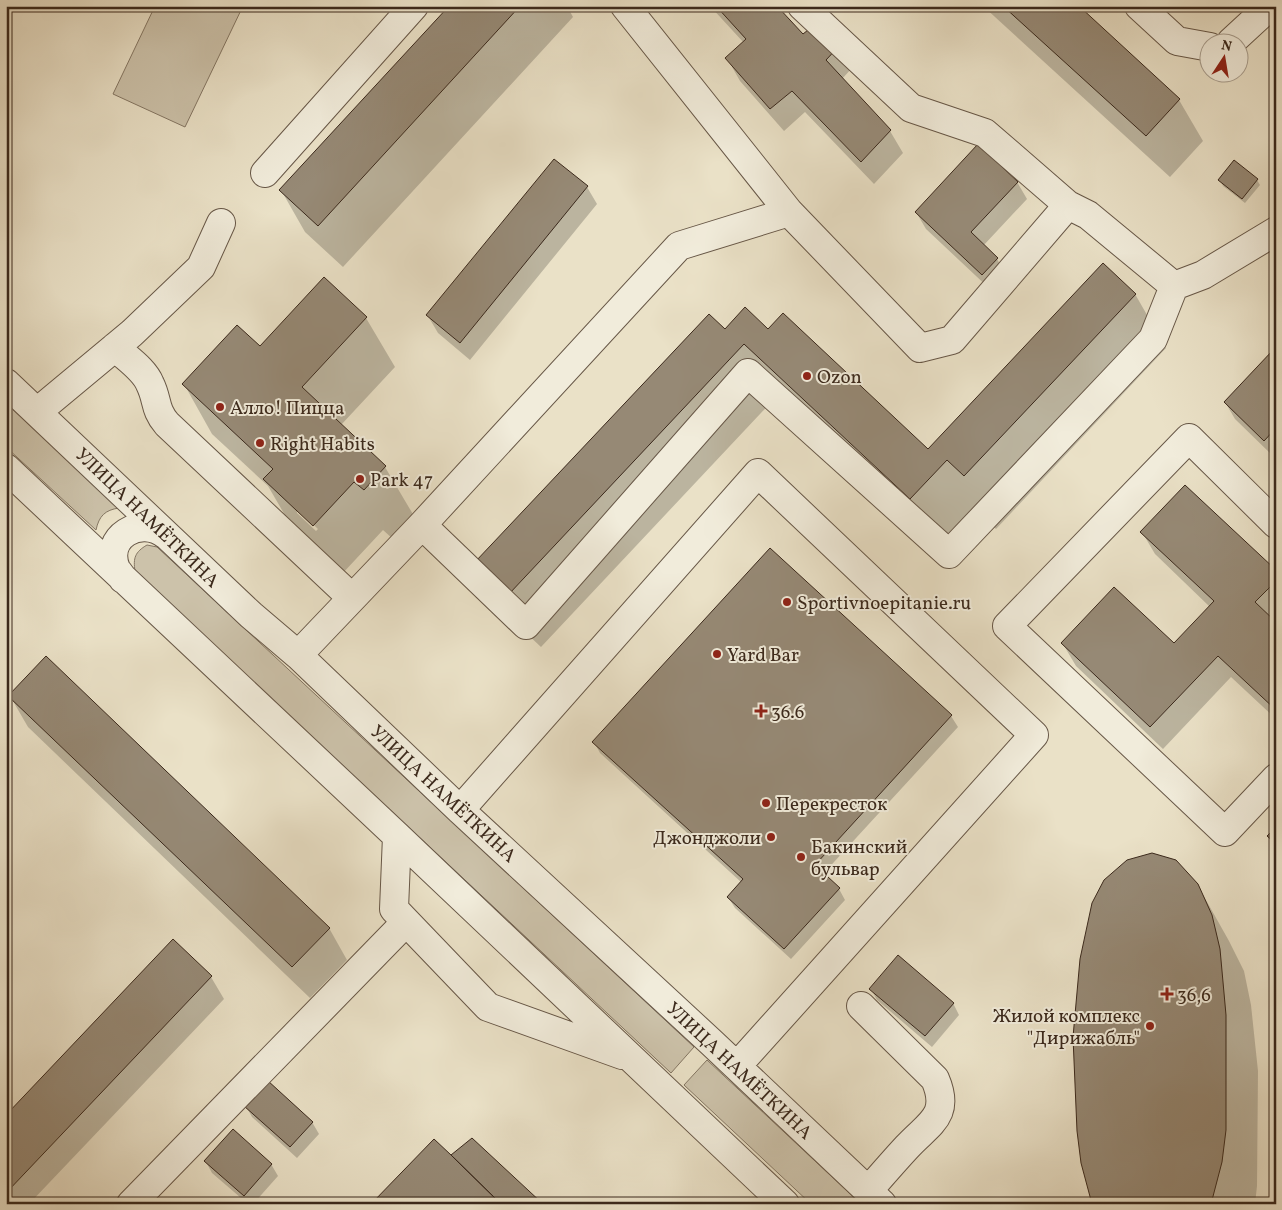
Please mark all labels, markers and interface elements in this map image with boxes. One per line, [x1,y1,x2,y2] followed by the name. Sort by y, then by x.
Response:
[1200,32,1250,82] north arrow
[1219,36,1233,57] text: N
[817,365,862,391] place label: Ozon
[801,370,813,382] marker: Ozon
[230,396,345,422] place label: Алло! Пицца
[214,401,226,413] marker: Алло! Пицца
[270,432,375,458] place label: Right Habits
[254,437,266,449] marker: Right Habits
[69,443,224,594] street label: УЛИЦА НАМЁТКИНА
[370,468,433,494] place label: Park 47
[354,473,366,485] marker: Park 47
[797,591,971,617] place label: Sportivnoepitanie.ru
[781,596,793,608] marker: Sportivnoepitanie.ru
[727,643,799,669] place label: Yard Bar
[711,648,723,660] marker: Yard Bar
[771,700,804,726] place label: 36.6
[755,705,767,717] marker: 36.6
[364,720,522,869] street label: УЛИЦА НАМЁТКИНА
[776,792,887,818] place label: Перекресток
[760,797,772,809] marker: Перекресток
[653,826,761,852] place label: Джонджоли
[765,831,777,843] marker: Джонджоли
[811,835,907,883] place label: Бакинский бульвар
[795,851,807,863] marker: Бакинский бульвар
[1177,983,1211,1009] place label: 36,6
[1161,988,1173,1000] marker: 36,6
[660,997,818,1146] street label: УЛИЦА НАМЁТКИНА
[993,1004,1140,1052] place label: Жилой комплекс "Дирижабль"
[1144,1020,1156,1032] marker: Жилой комплекс "Дирижабль"

